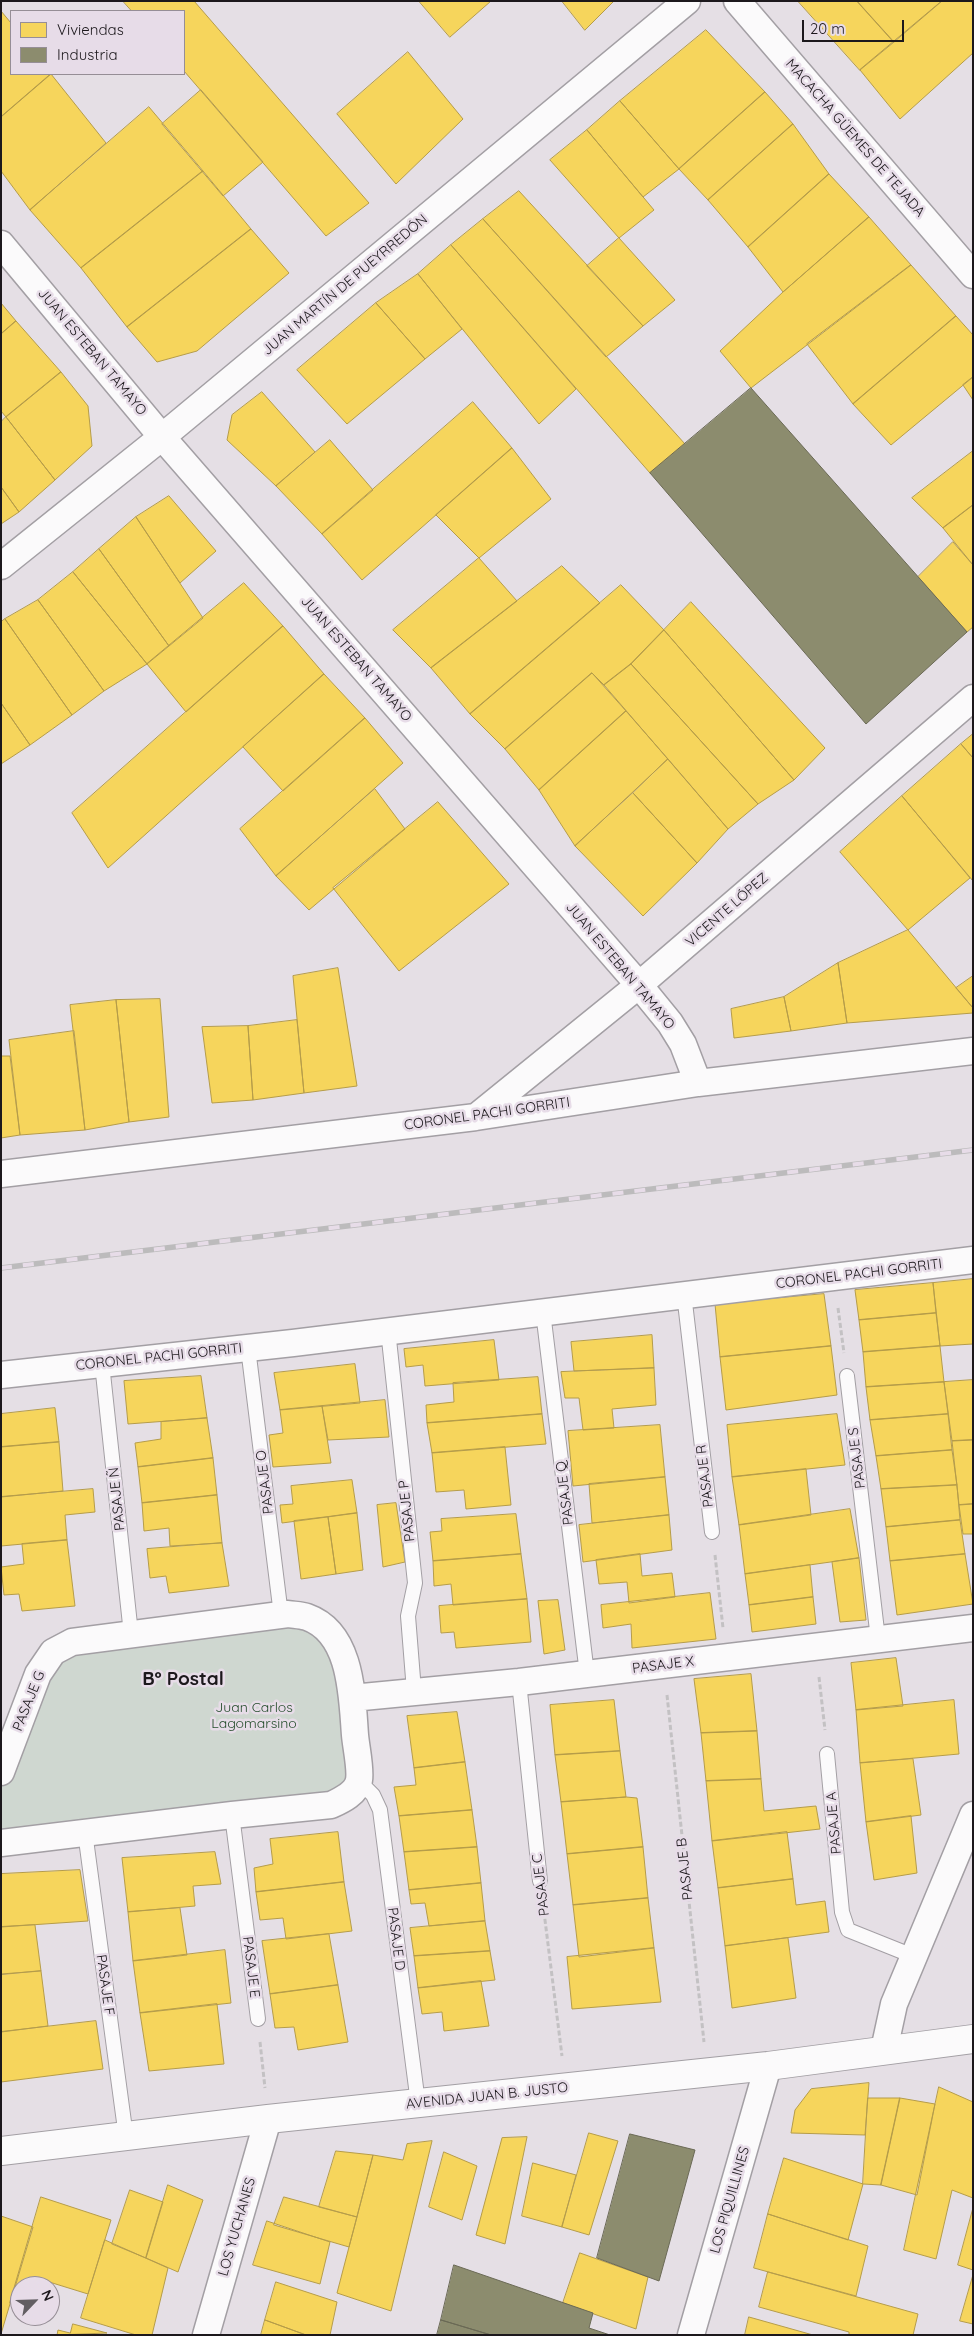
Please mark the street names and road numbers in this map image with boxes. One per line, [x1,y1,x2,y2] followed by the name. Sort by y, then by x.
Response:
[782,56,928,220] street label: MACACHA GÜEMES DE TEJADA
[259,211,431,359] street label: JUAN MARTÍN DE PUEYRREDÓN
[34,285,150,419] street label: JUAN ESTEBAN TAMAYO
[297,593,415,725] street label: JUAN ESTEBAN TAMAYO
[682,870,772,950] street label: VICENTE LÓPEZ
[562,899,678,1033] street label: JUAN ESTEBAN TAMAYO
[403,1094,571,1134] street label: CORONEL PACHI GORRITI
[775,1255,943,1293] street label: CORONEL PACHI GORRITI
[75,1340,243,1374] street label: CORONEL PACHI GORRITI
[845,1426,869,1490] street label: PASAJE S
[693,1444,717,1508] street label: PASAJE R
[253,1449,277,1515] street label: PASAJE O
[553,1460,577,1526] street label: PASAJE Q
[105,1466,129,1532] street label: PASAJE Ñ
[395,1479,419,1543] street label: PASAJE P
[631,1653,695,1677] street label: PASAJE X
[9,1669,49,1733] street label: PASAJE G
[823,1791,845,1855] street label: PASAJE A
[673,1837,697,1901] street label: PASAJE B
[529,1853,553,1917] street label: PASAJE C
[384,1906,408,1972] street label: PASAJE D
[239,1935,263,1999] street label: PASAJE E
[92,1953,118,2017] street label: PASAJE F
[405,2079,569,2113] street label: AVENIDA JUAN B. JUSTO
[707,2145,753,2255] street label: LOS PIQUILLINES
[215,2176,259,2278] street label: LOS YUCHANES

